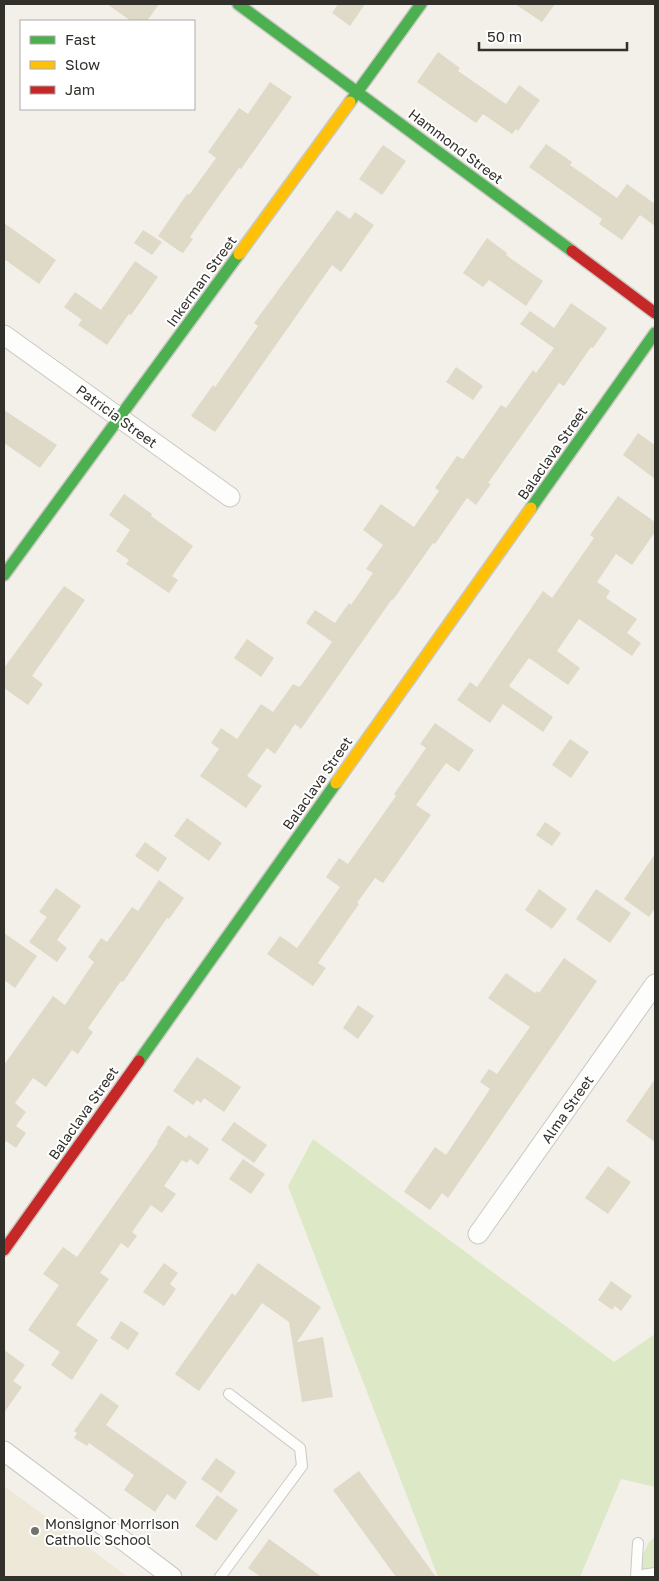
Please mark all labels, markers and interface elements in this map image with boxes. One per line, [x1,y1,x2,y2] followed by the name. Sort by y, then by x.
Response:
[20,20,195,110] legend
[479,20,626,52] scale bar
[487,27,522,45] text: 50 m
[65,30,96,48] text: Fast
[65,55,100,73] text: Slow
[65,80,95,98] text: Jam
[405,105,507,187] street label: Hammond Street
[162,232,240,330] street label: Inkerman Street
[73,381,161,451] street label: Patricia Street
[514,403,590,503] street label: Balaclava Street
[279,733,355,833] street label: Balaclava Street
[45,1063,121,1163] street label: Balaclava Street
[537,1072,597,1146] street label: Alma Street
[45,1515,179,1548] place label: Monsignor Morrison Catholic School
[29,1525,41,1537] marker: Monsignor Morrison Catholic School

